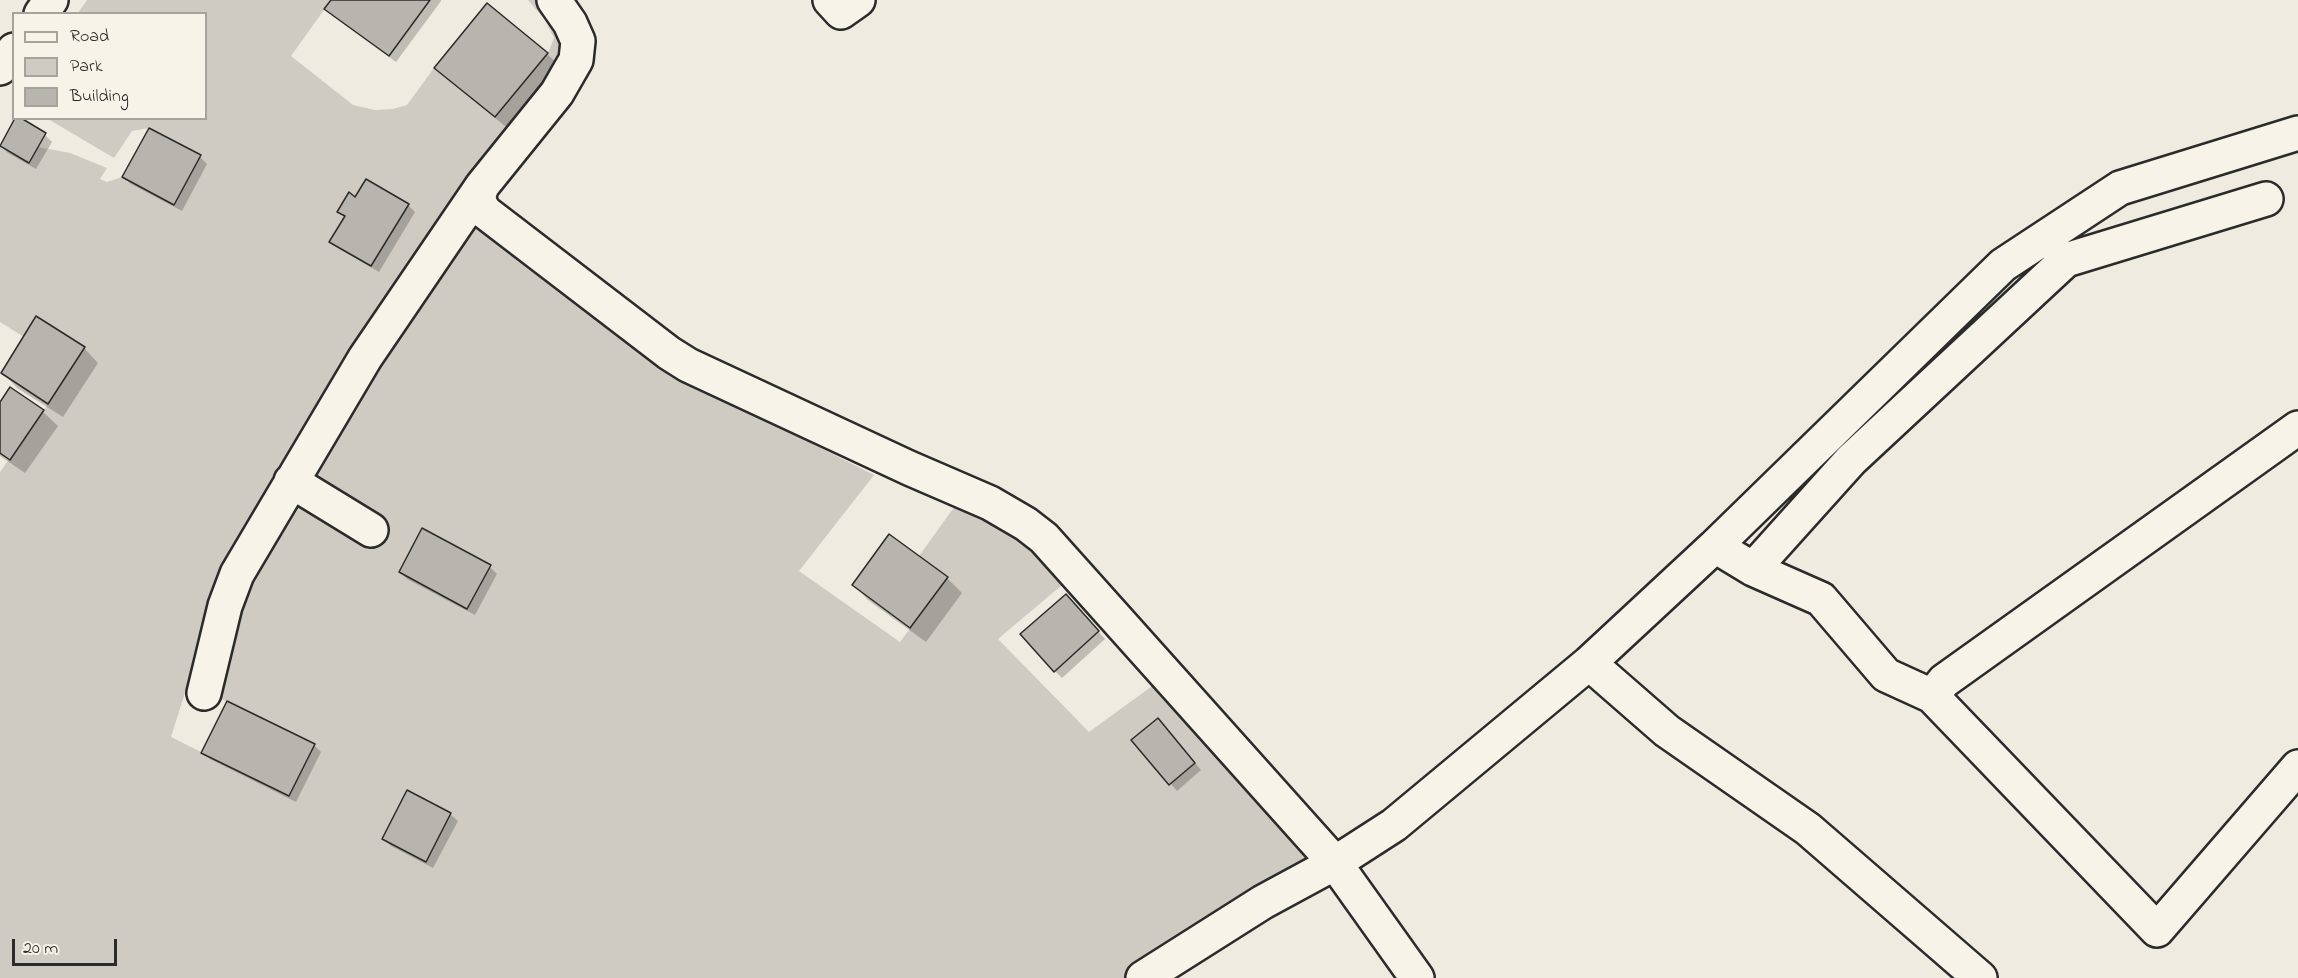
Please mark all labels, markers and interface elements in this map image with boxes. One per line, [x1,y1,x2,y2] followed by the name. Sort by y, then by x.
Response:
[12,12,207,120] legend
[70,24,109,50] text: Road
[70,54,103,80] text: Park
[70,84,129,110] text: Building
[15,927,120,965] scale bar
[23,936,58,962] text: 20 m

